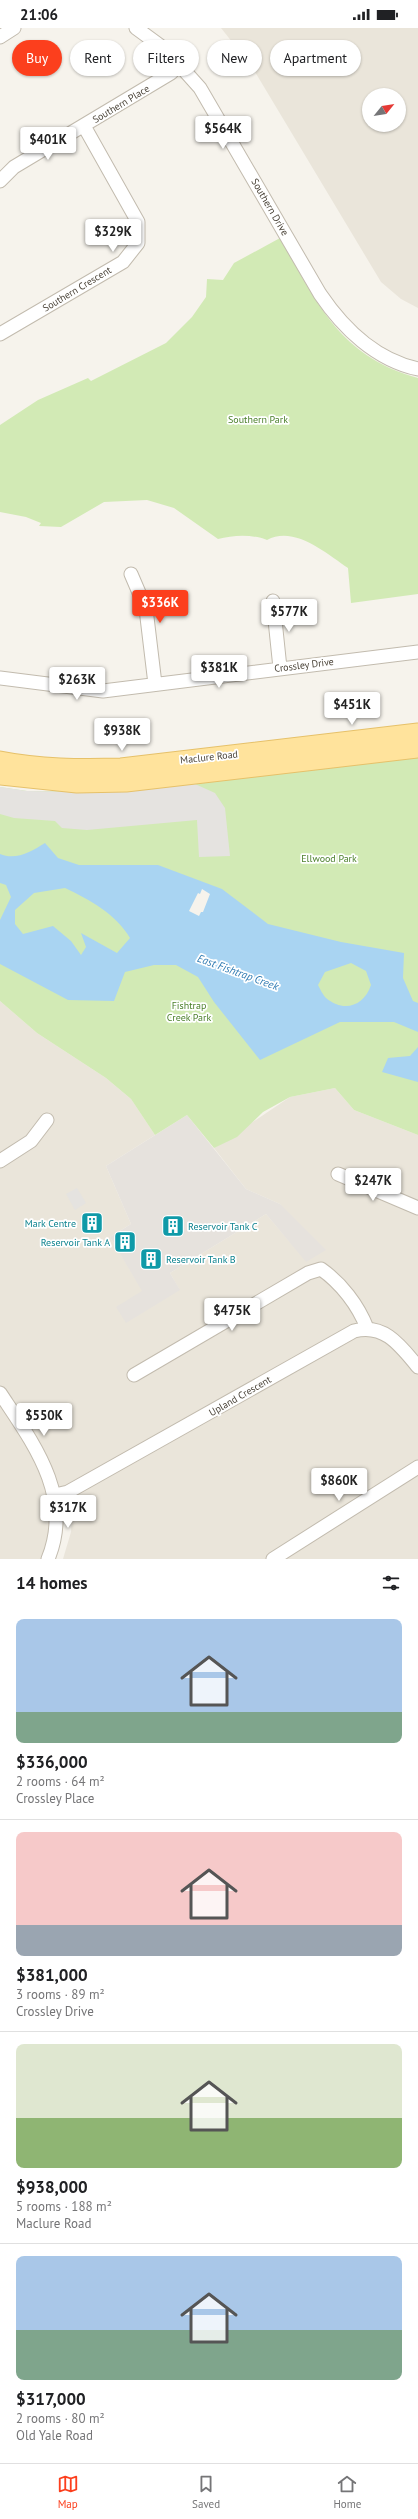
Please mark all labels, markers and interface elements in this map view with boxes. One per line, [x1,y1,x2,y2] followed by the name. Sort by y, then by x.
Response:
[20,5,58,24] text: 21:06
[12,40,62,76] chip: Buy
[70,40,125,76] chip: Rent
[133,40,199,76] chip: Filters
[207,40,262,76] chip: New
[270,40,361,76] chip: Apartment
[90,82,152,126] street label: Southern Place
[362,88,406,132] north arrow
[362,88,406,132] map controls
[195,116,251,150] pin: $564K
[204,120,242,137] text: $564K
[20,127,76,161] pin: $401K
[29,131,67,148] text: $401K
[248,176,292,238] street label: Southern Drive
[85,219,141,253] pin: $329K
[94,223,132,240] text: $329K
[40,263,114,315] street label: Southern Crescent
[228,413,288,426] park label: Southern Park
[132,590,188,624] pin: $336K
[141,594,179,611] text: $336K
[261,599,317,633] pin: $577K
[270,603,308,620] text: $577K
[191,655,247,689] pin: $381K
[273,655,335,675] street label: Crossley Drive
[200,659,238,676] text: $381K
[49,667,105,701] pin: $263K
[58,671,96,688] text: $263K
[324,692,380,726] pin: $451K
[333,696,371,713] text: $451K
[94,718,150,752] pin: $938K
[103,722,141,739] text: $938K
[179,748,239,766] street label: Maclure Road
[301,852,357,865] park label: Ellwood Park
[195,951,282,994] water label: East Fishtrap Creek
[167,999,211,1024] park label: Fishtrap Creek Park
[345,1168,401,1202] pin: $247K
[354,1172,392,1189] text: $247K
[79,1210,105,1236] building icon: Mark Centre
[160,1213,186,1239] building icon: Reservoir Tank C
[25,1217,76,1230] place label: Mark Centre
[188,1220,258,1233] place label: Reservoir Tank C
[112,1229,138,1255] building icon: Reservoir Tank A
[41,1236,110,1249] place label: Reservoir Tank A
[138,1246,164,1272] building icon: Reservoir Tank B
[166,1253,236,1266] place label: Reservoir Tank B
[204,1298,260,1332] pin: $475K
[213,1302,251,1319] text: $475K
[207,1373,274,1419] street label: Upland Crescent
[16,1403,72,1437] pin: $550K
[25,1407,63,1424] text: $550K
[311,1468,367,1502] pin: $860K
[320,1472,358,1489] text: $860K
[40,1495,96,1529] pin: $317K
[49,1499,87,1516] text: $317K
[16,1572,87,1594] text: 14 homes
[380,1572,402,1594] icon: filters
[173,1645,245,1717] icon: home
[16,1751,88,1773] text: $336,000
[16,1773,105,1790] text: 2 rooms · 64 m²
[16,1790,94,1807] text: Crossley Place
[173,1858,245,1930] icon: home
[16,1964,88,1986] text: $381,000
[16,1986,105,2003] text: 3 rooms · 89 m²
[16,2003,94,2020] text: Crossley Drive
[173,2070,245,2142] icon: home
[16,2176,88,2198] text: $938,000
[16,2198,112,2215] text: 5 rooms · 188 m²
[16,2215,91,2232] text: Maclure Road
[173,2282,245,2354] icon: home
[16,2388,86,2410] text: $317,000
[16,2410,105,2427] text: 2 rooms · 80 m²
[16,2427,93,2444] text: Old Yale Road
[57,2473,79,2511] tab: Map
[192,2473,220,2511] tab: Saved
[333,2473,361,2511] tab: Home

